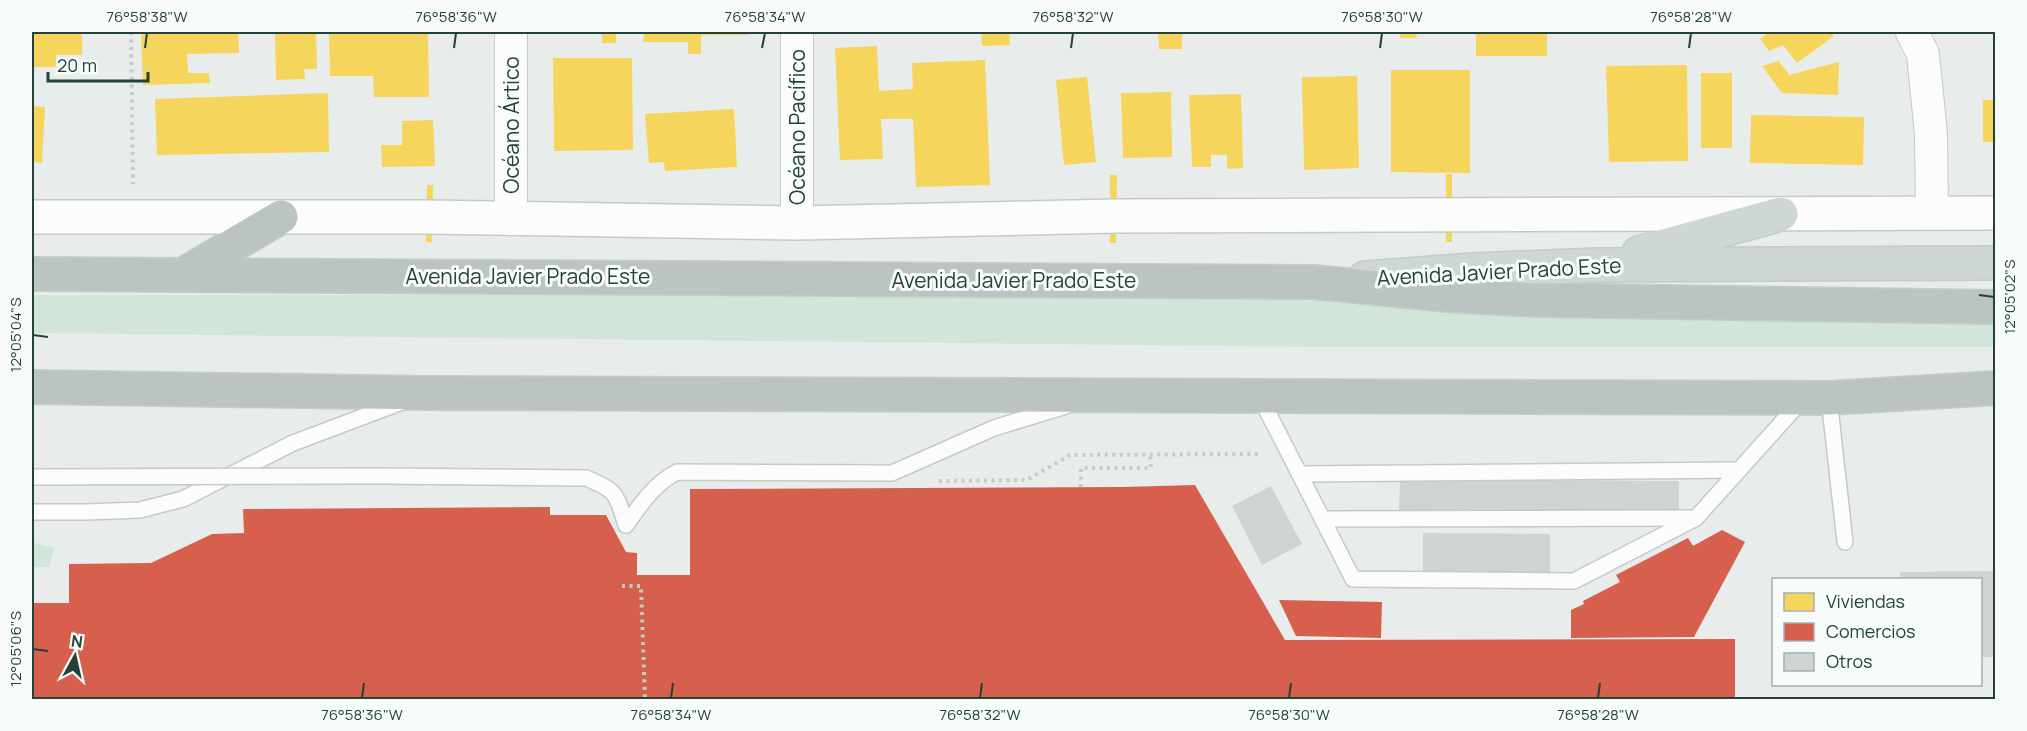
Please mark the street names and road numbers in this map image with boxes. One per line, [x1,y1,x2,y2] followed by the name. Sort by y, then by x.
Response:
[783,49,811,205] street label: Océano Pacífico
[497,56,525,194] street label: Océano Ártico
[1376,251,1622,291] street label: Avenida Javier Prado Este
[406,262,650,290] street label: Avenida Javier Prado Este
[892,266,1136,294] street label: Avenida Javier Prado Este

